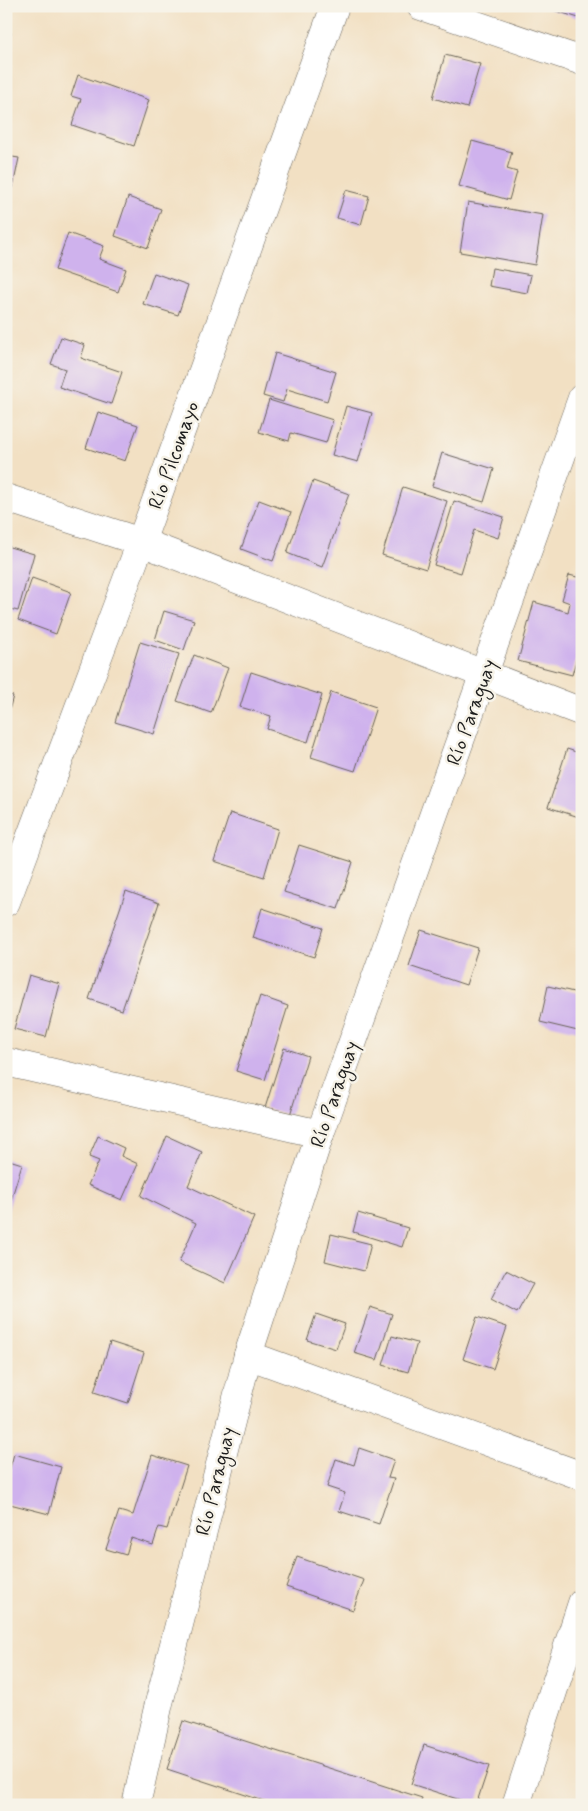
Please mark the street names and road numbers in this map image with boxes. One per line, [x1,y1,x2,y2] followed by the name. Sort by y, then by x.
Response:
[142,398,206,513] street label: Río Pilcomayo
[441,656,505,770] street label: Río Paraguay
[305,1038,367,1152] street label: Río Paraguay
[190,1424,244,1539] street label: Río Paraguay

